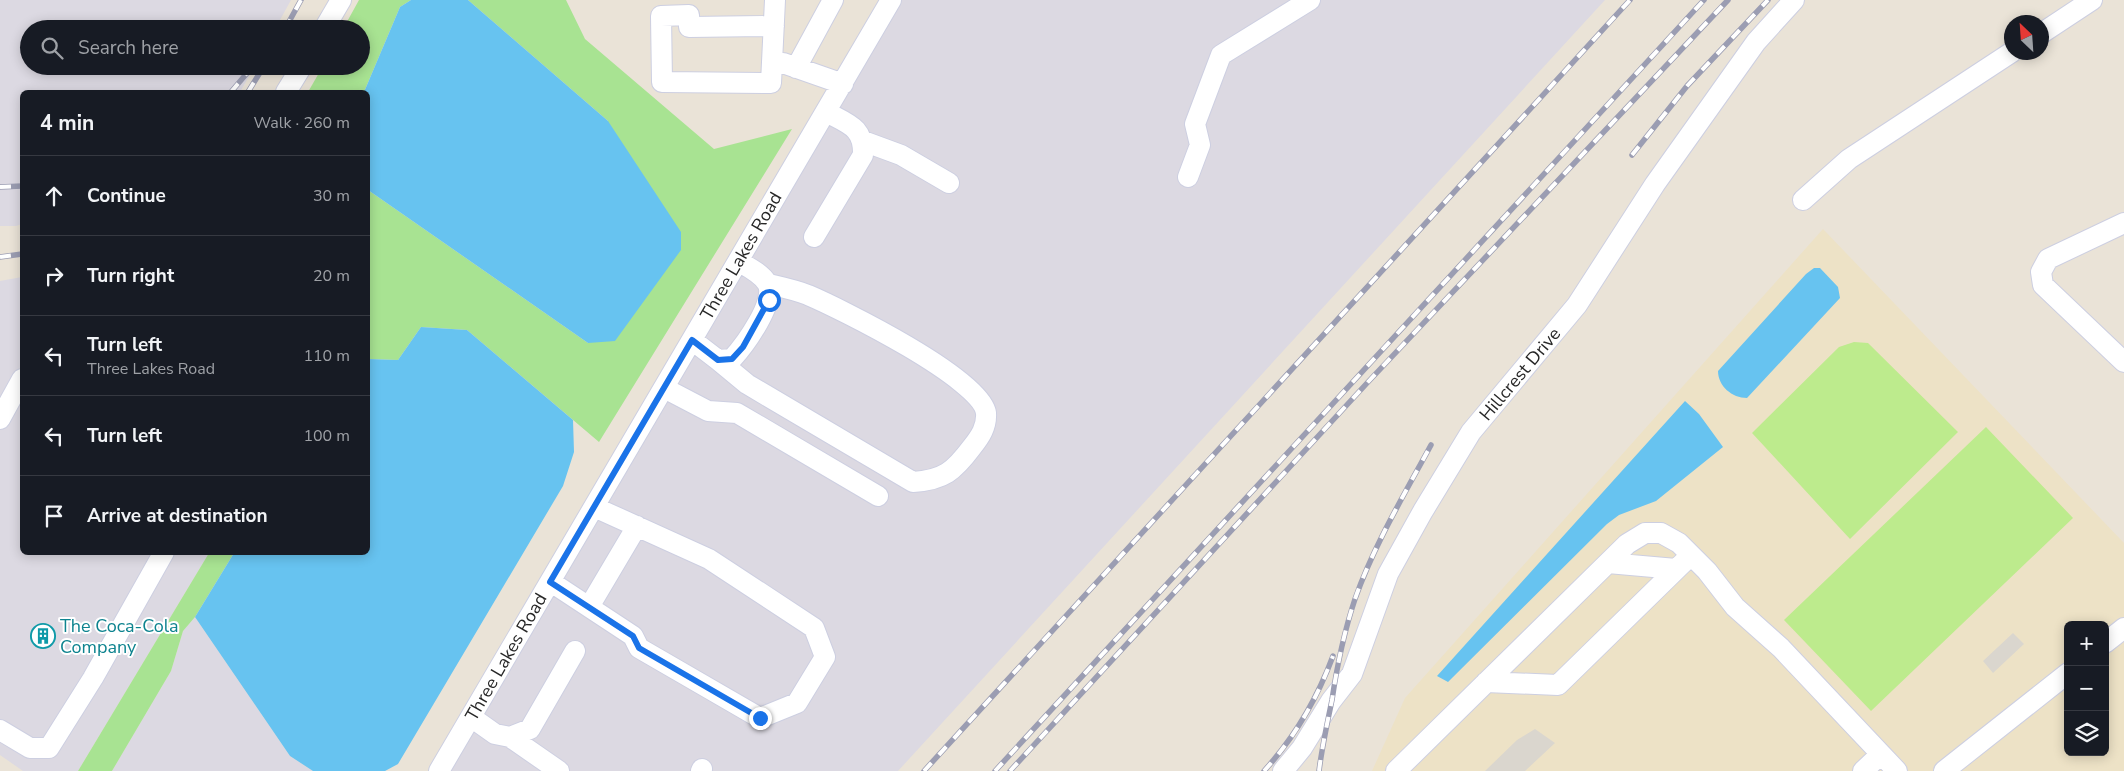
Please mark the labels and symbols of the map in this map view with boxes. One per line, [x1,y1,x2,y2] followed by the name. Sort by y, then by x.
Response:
[2004,15,2049,60] north arrow
[695,188,787,324] street label: Three Lakes Road
[758,289,781,312] route start
[1474,322,1566,426] street label: Hillcrest Drive
[460,589,552,725] street label: Three Lakes Road
[60,614,179,659] place label: The Coca-Cola Company
[30,623,56,649] building icon: The Coca-Cola Company
[749,707,772,730] route end

